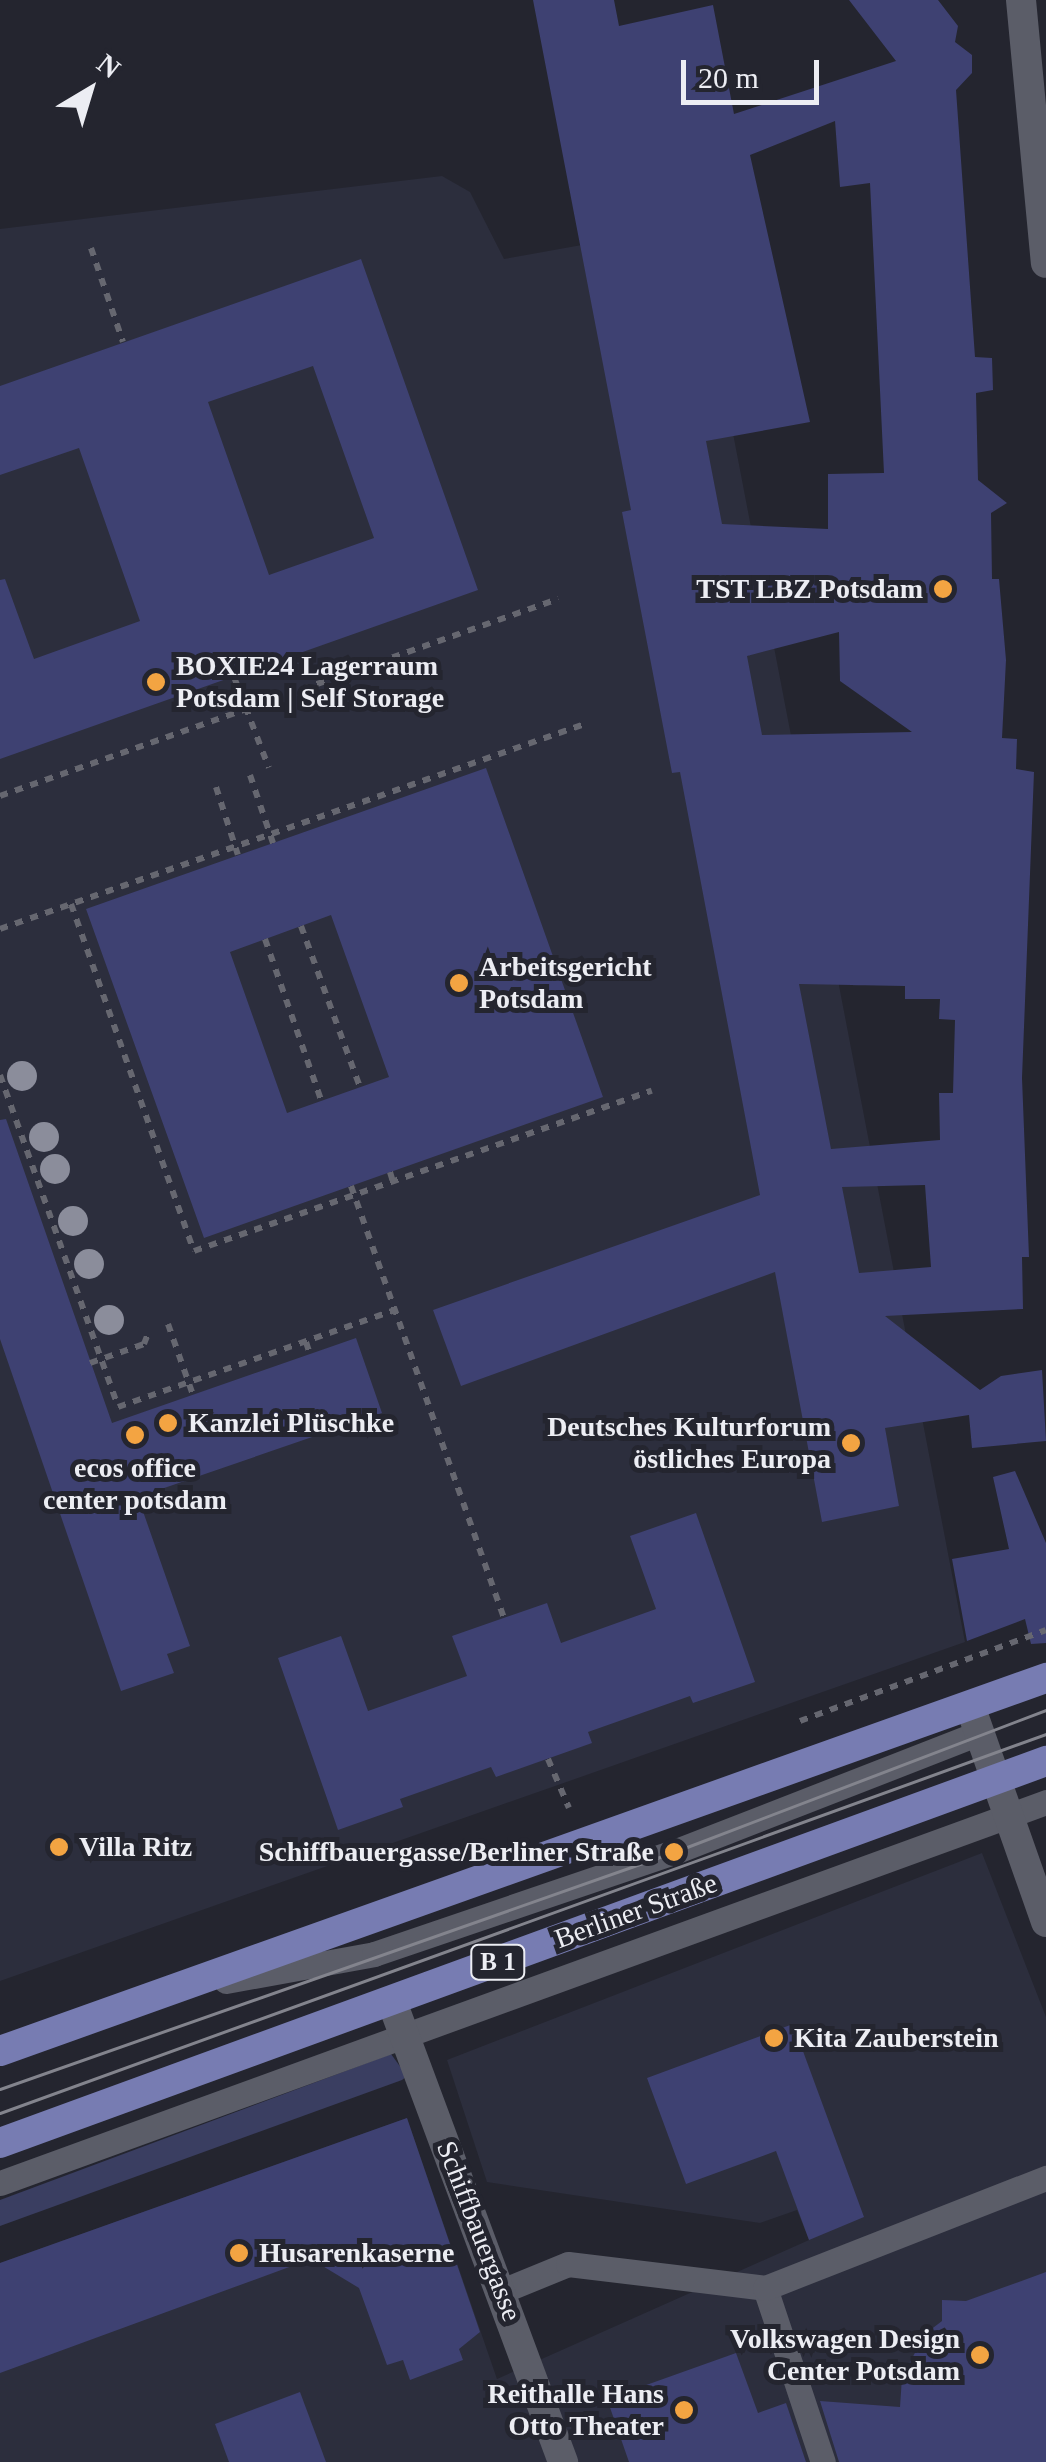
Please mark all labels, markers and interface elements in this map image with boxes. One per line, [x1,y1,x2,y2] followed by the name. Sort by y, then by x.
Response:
[40,40,140,140] north arrow
[686,40,824,102] scale bar
[91,48,126,84] text: N
[698,61,759,94] text: 20 m
[696,572,923,606] place label: TST LBZ Potsdam
[932,578,954,600] marker: TST LBZ Potsdam
[176,649,444,715] place label: BOXIE24 Lagerraum Potsdam | Self Storage
[145,671,167,693] marker: BOXIE24 Lagerraum Potsdam | Self Storage
[479,950,652,1016] place label: Arbeitsgericht Potsdam
[448,972,470,994] marker: Arbeitsgericht Potsdam
[188,1406,394,1440] place label: Kanzlei Plüschke
[547,1410,831,1476] place label: Deutsches Kulturforum östliches Europa
[157,1412,179,1434] marker: Kanzlei Plüschke
[124,1424,146,1446] marker: ecos office center potsdam
[840,1432,862,1454] marker: Deutsches Kulturforum östliches Europa
[43,1451,227,1517] place label: ecos office center potsdam
[79,1830,192,1864] place label: Villa Ritz
[258,1835,654,1869] place label: Schiffbauergasse/Berliner Straße
[48,1836,70,1858] marker: Villa Ritz
[663,1841,685,1863] marker: Schiffbauergasse/Berliner Straße
[550,1866,722,1956] street label: Berliner Straße
[468,1942,528,1982] road number: B 1
[794,2021,999,2055] place label: Kita Zauberstein
[763,2027,785,2049] marker: Kita Zauberstein
[429,2136,529,2326] street label: Schiffbauergasse
[259,2236,454,2270] place label: Husarenkaserne
[228,2242,250,2264] marker: Husarenkaserne
[730,2322,960,2388] place label: Volkswagen Design Center Potsdam
[969,2344,991,2366] marker: Volkswagen Design Center Potsdam
[487,2377,664,2443] place label: Reithalle Hans Otto Theater
[673,2399,695,2421] marker: Reithalle Hans Otto Theater

